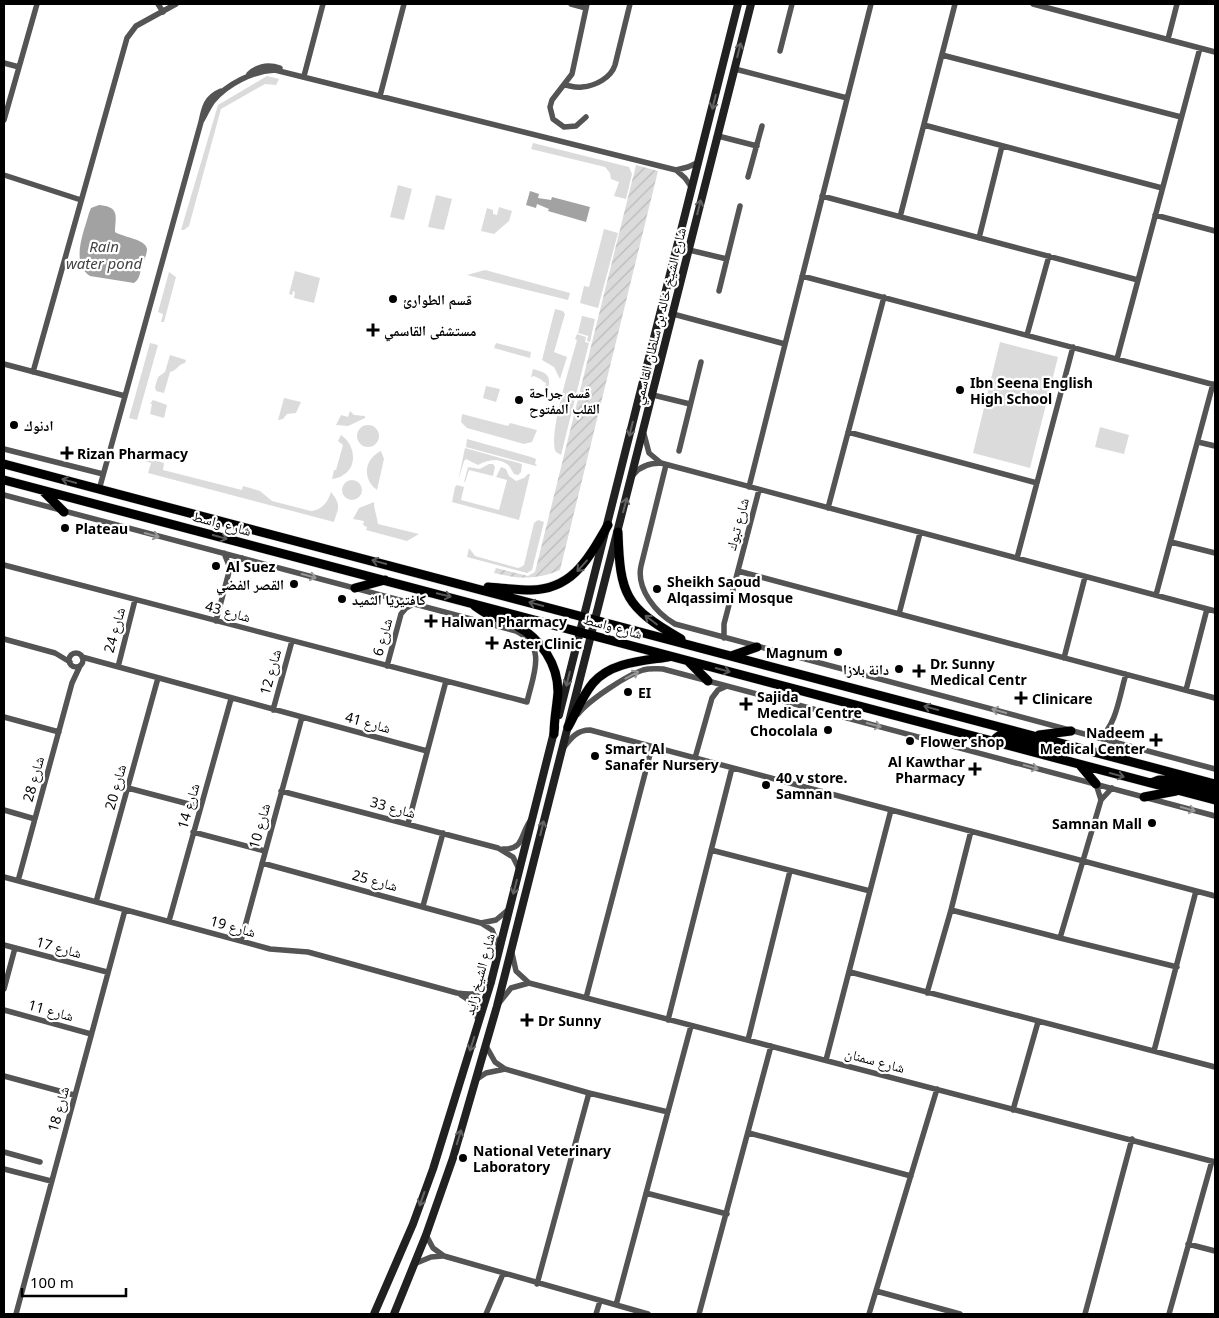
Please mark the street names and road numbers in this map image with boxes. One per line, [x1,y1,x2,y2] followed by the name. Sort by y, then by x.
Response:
[628,225,693,407] street label: شارع الشيخ خالد بن سلطان القاسمي
[721,496,754,553] street label: شارع تبوك
[190,506,254,541] street label: شارع واسط
[203,596,253,627] street label: شارع 43
[99,605,130,655] street label: شارع 24
[581,609,645,644] street label: شارع واسط
[368,616,397,658] street label: شارع 6
[255,647,286,697] street label: شارع 12
[343,707,393,738] street label: شارع 41
[18,754,49,804] street label: شارع 28
[100,762,131,812] street label: شارع 20
[172,781,204,831] street label: شارع 14
[368,792,418,823] street label: شارع 33
[244,801,275,851] street label: شارع 10
[350,865,400,896] street label: شارع 25
[208,911,258,942] street label: شارع 19
[459,931,500,1017] street label: شارع الشيخ زايد
[34,932,84,963] street label: شارع 17
[26,995,76,1026] street label: شارع 11
[843,1043,907,1078] street label: شارع سمنان
[43,1084,74,1134] street label: شارع 18

